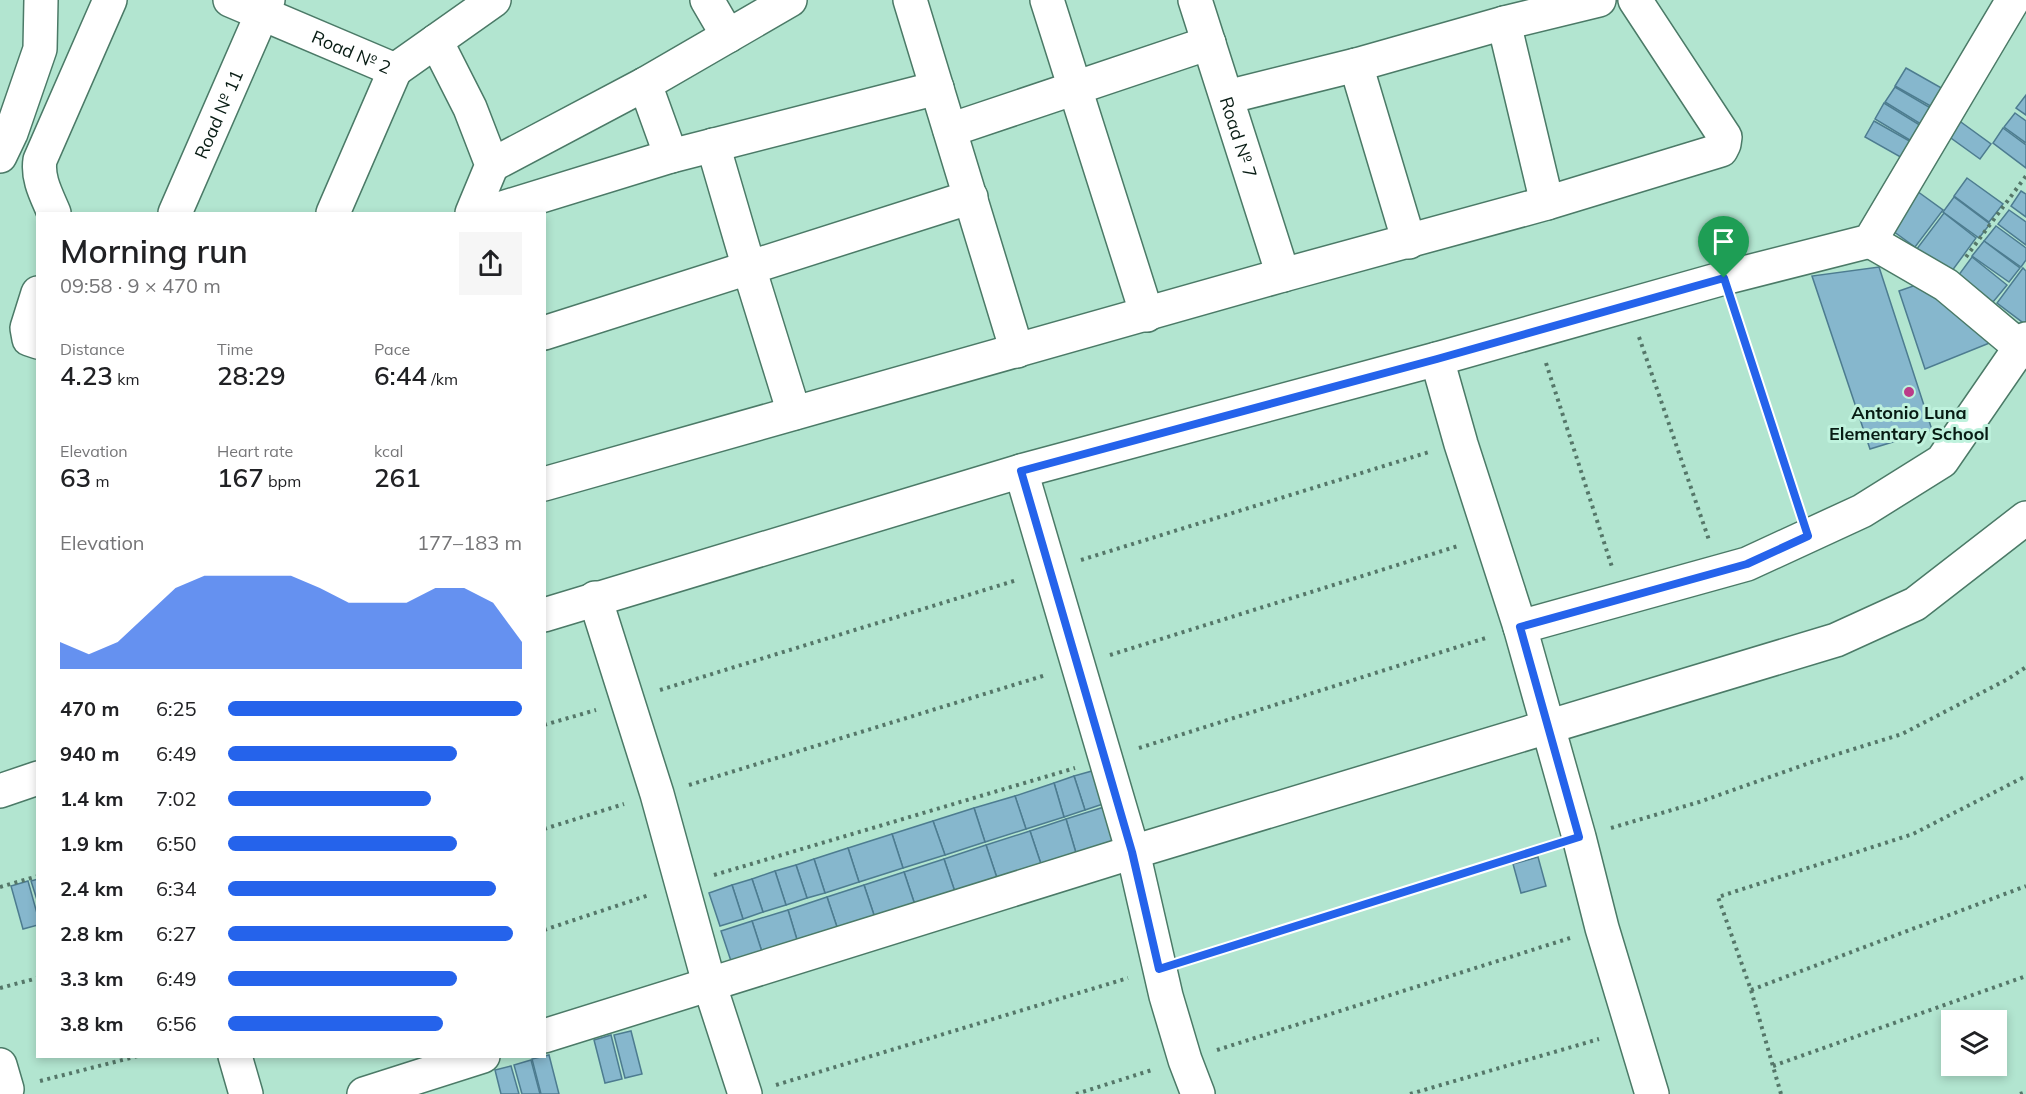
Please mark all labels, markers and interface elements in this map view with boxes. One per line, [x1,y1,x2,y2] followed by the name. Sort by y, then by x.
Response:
[308,25,395,79] street label: Road № 2
[189,66,248,162] street label: Road № 11
[1215,94,1263,181] street label: Road № 7
[1698,216,1749,278] pin
[1707,225,1740,258] icon: arrive
[60,230,248,271] text: Morning run
[459,232,522,295] button: share
[60,273,221,298] text: 09:58 · 9 × 470 m
[60,339,125,359] text: Distance
[217,339,253,359] text: Time
[374,339,410,359] text: Pace
[60,359,113,392] text: 4.23
[217,359,286,392] text: 28:29
[374,359,427,392] text: 6:44
[113,369,139,389] text: km
[427,369,458,389] text: /km
[1902,385,1916,399] marker: Antonio Luna Elementary School
[1829,401,1989,445] place label: Antonio Luna Elementary School
[60,441,128,461] text: Elevation
[217,441,293,461] text: Heart rate
[374,441,403,461] text: kcal
[60,461,91,494] text: 63
[217,461,264,494] text: 167
[374,461,421,494] text: 261
[91,471,109,491] text: m
[264,471,301,491] text: bpm
[60,530,145,555] text: Elevation
[417,530,522,555] text: 177–183 m
[60,696,119,721] text: 470 m
[156,696,197,721] text: 6:25
[60,741,119,766] text: 940 m
[156,741,197,766] text: 6:49
[60,786,123,811] text: 1.4 km
[156,786,197,811] text: 7:02
[60,831,123,856] text: 1.9 km
[156,831,197,856] text: 6:50
[60,876,123,901] text: 2.4 km
[156,876,197,901] text: 6:34
[60,921,123,946] text: 2.8 km
[156,921,197,946] text: 6:27
[60,966,123,991] text: 3.3 km
[156,966,197,991] text: 6:49
[1941,1010,2007,1076] map controls
[1941,1010,2007,1076] button: layers
[60,1011,123,1036] text: 3.8 km
[156,1011,197,1036] text: 6:56

